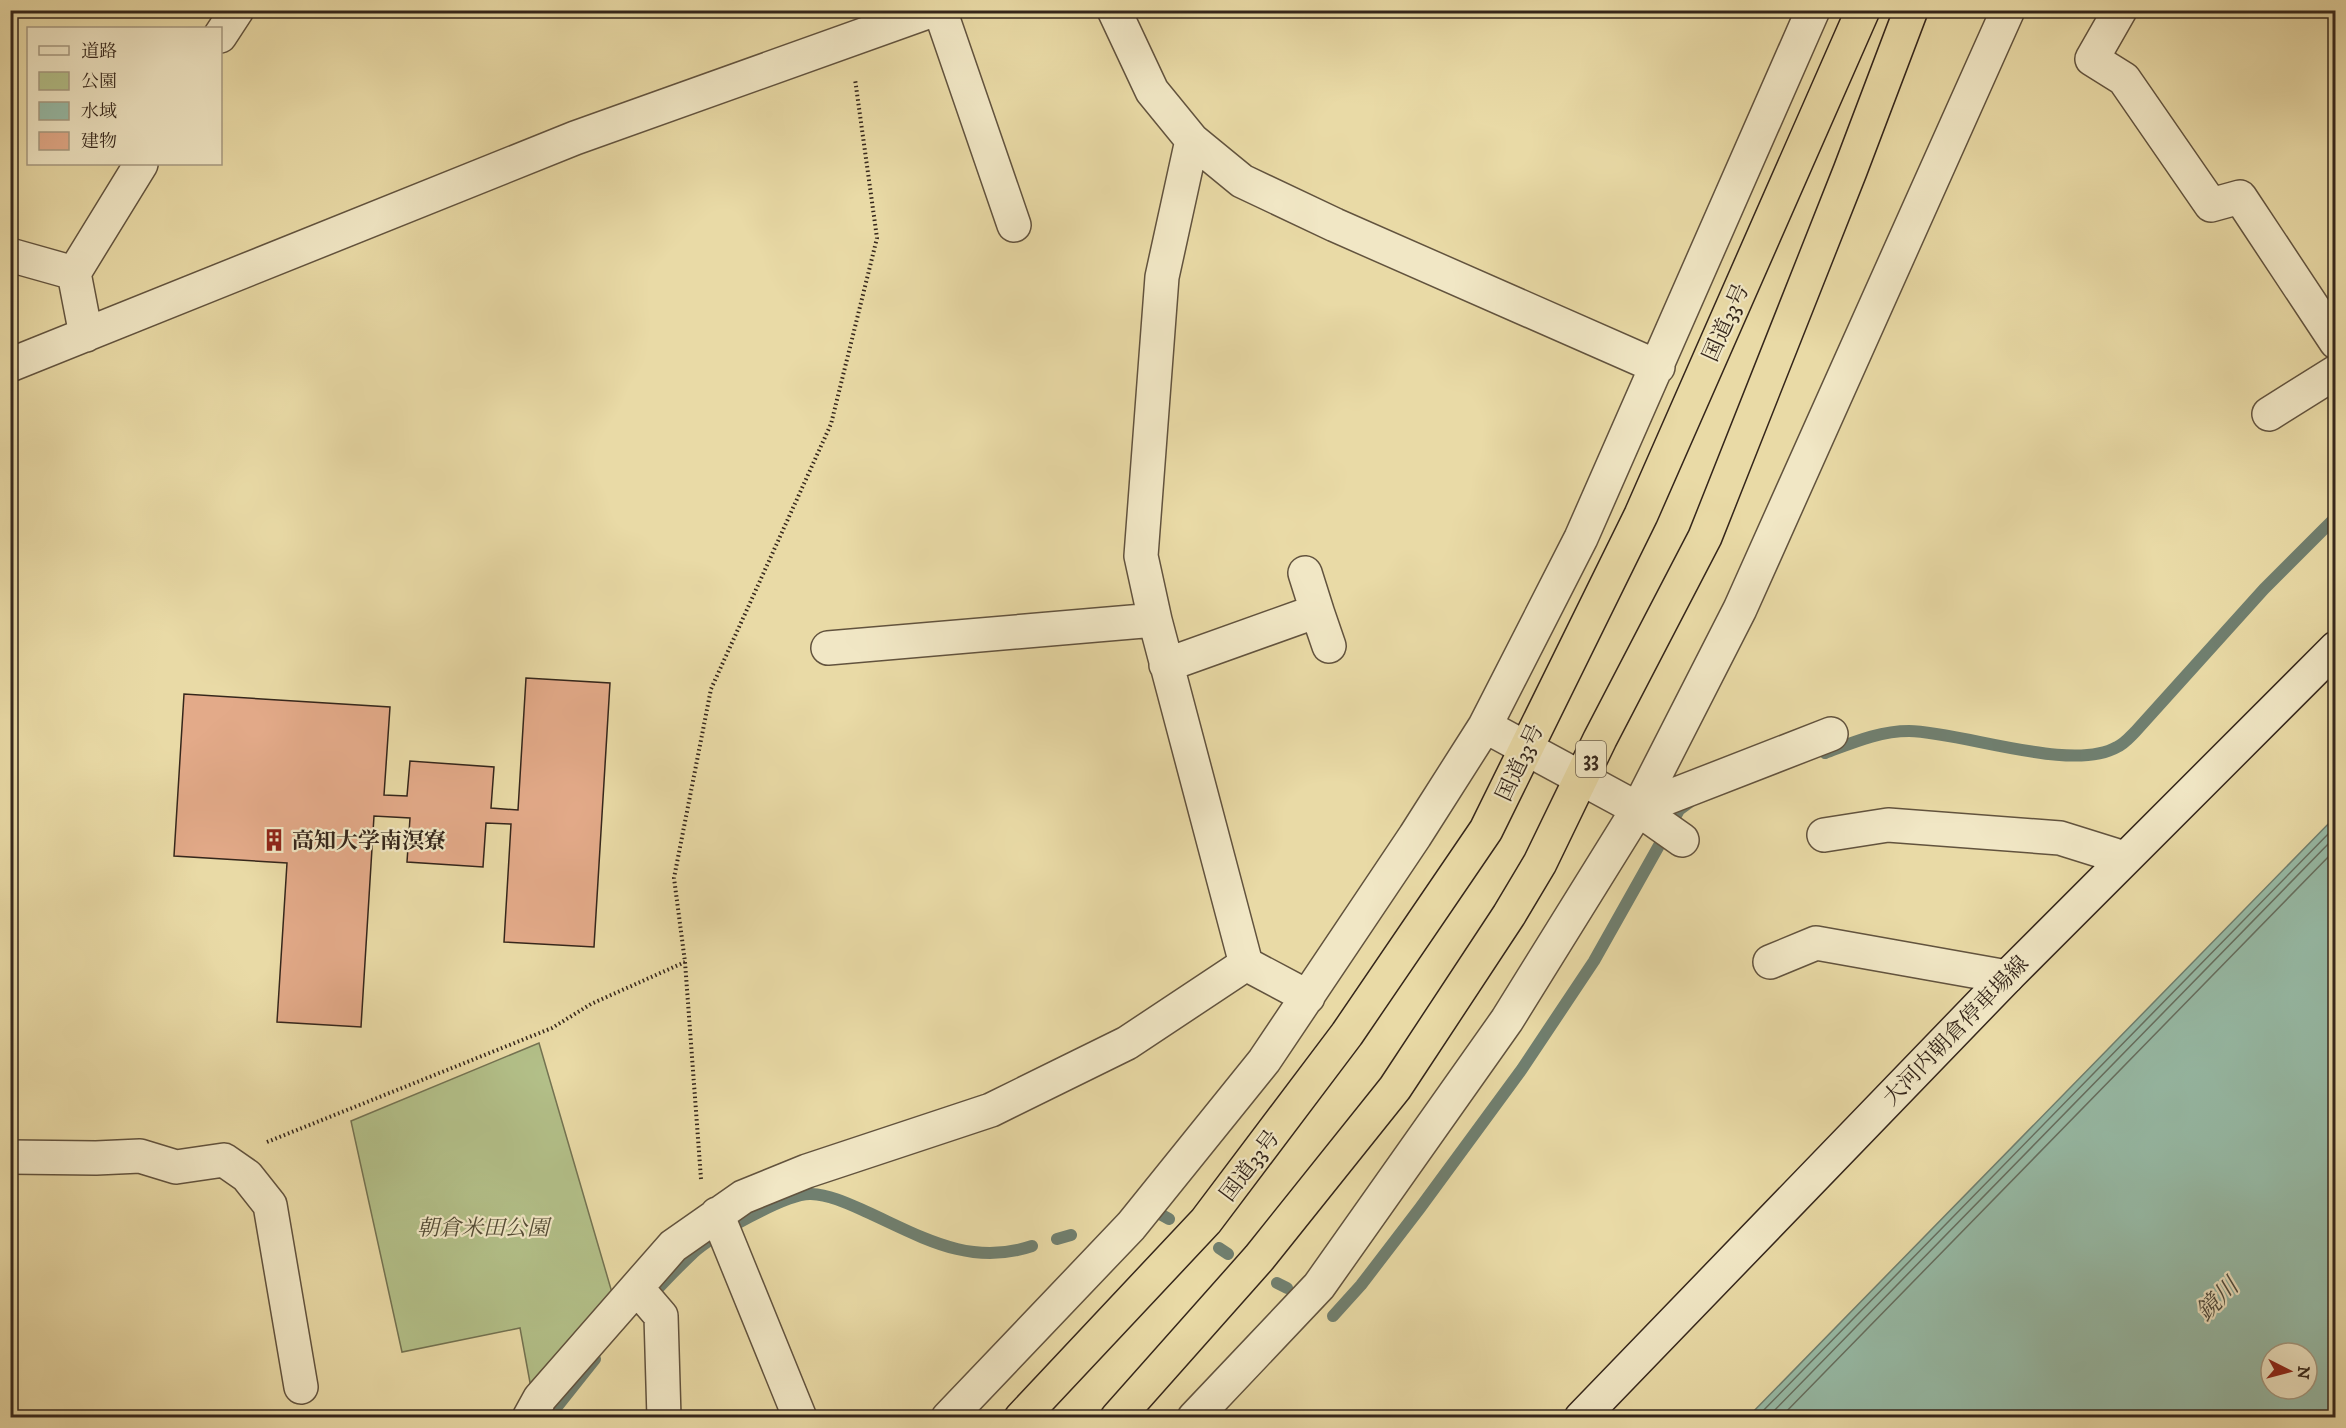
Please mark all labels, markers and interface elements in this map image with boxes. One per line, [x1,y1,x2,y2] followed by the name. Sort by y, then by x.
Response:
[27,27,222,165] legend
[81,41,117,63] text: 道路
[81,71,117,93] text: 公園
[81,101,117,123] text: 水域
[81,131,117,153] text: 建物
[1697,279,1755,366] street label: 国道33号
[1491,720,1550,806] street label: 国道33号
[1576,741,1606,777] road number: 33
[261,827,287,853] building icon: 高知大学南溟寮
[292,828,446,855] place label: 高知大学南溟寮
[1878,950,2035,1112] street label: 大河内朝倉停車場線
[1215,1125,1286,1207] street label: 国道33号
[417,1215,552,1242] park label: 朝倉米田公園
[2190,1270,2247,1327] water label: 鏡川
[2259,1341,2319,1401] north arrow
[2292,1365,2314,1380] text: N

